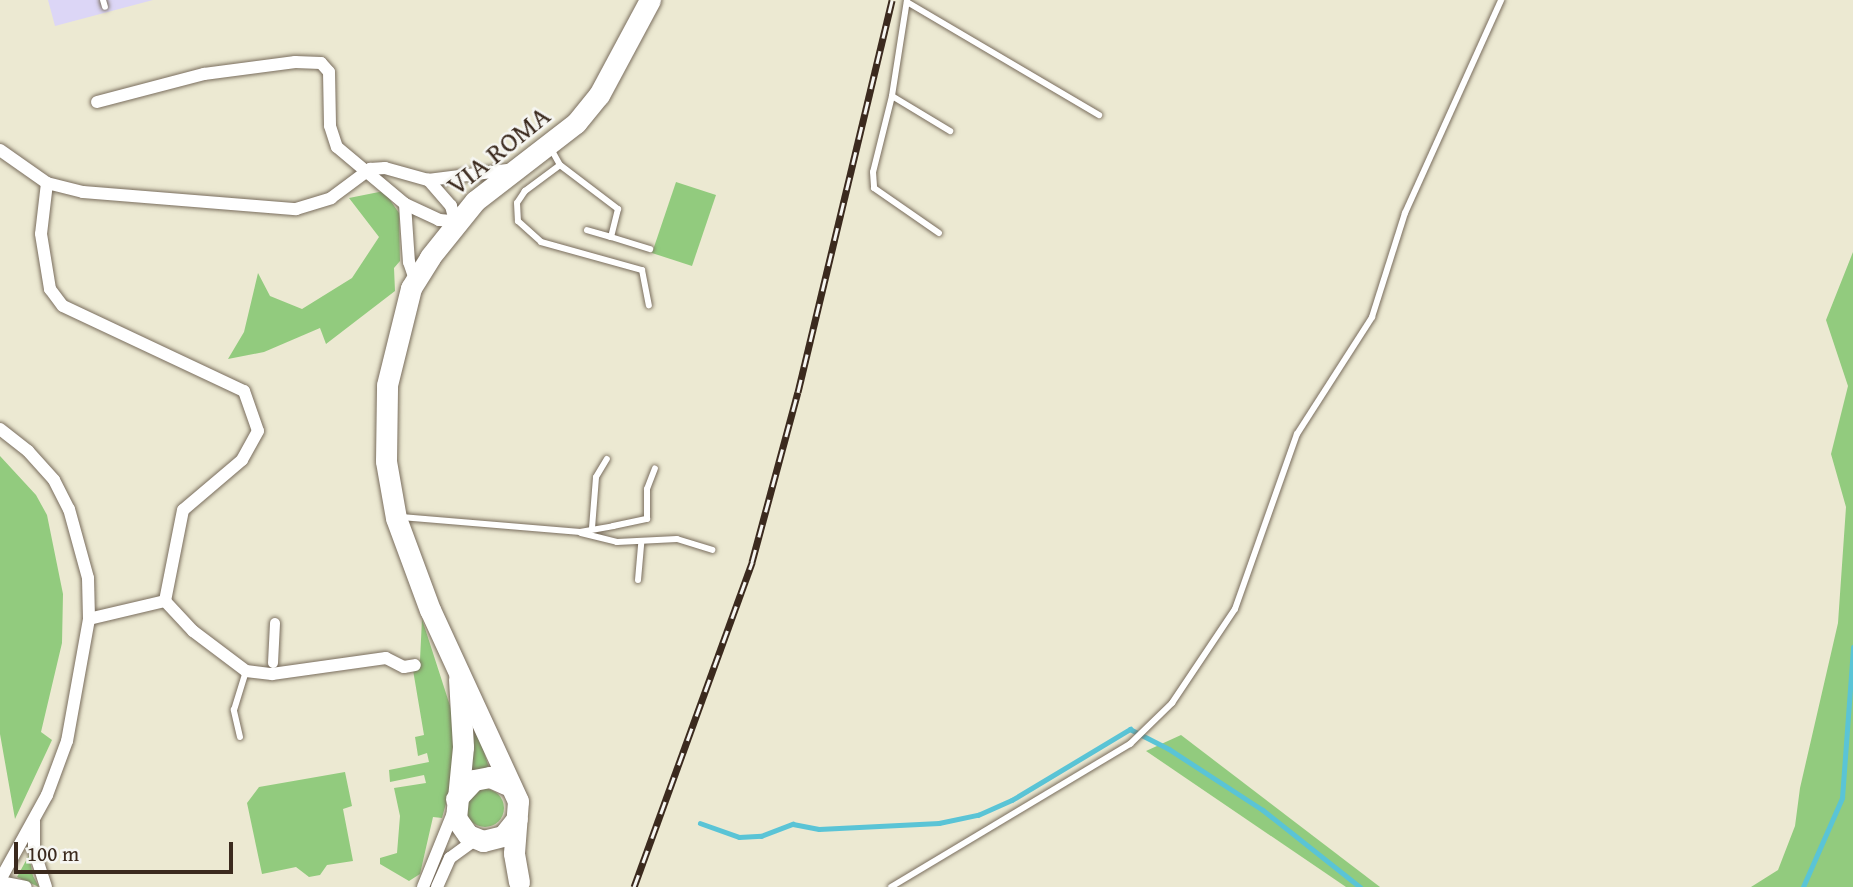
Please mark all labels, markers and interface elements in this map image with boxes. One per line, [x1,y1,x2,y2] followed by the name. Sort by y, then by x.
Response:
[440,98,556,202] street label: VIA ROMA
[18,828,236,872] scale bar
[27,838,79,869] text: 100 m

